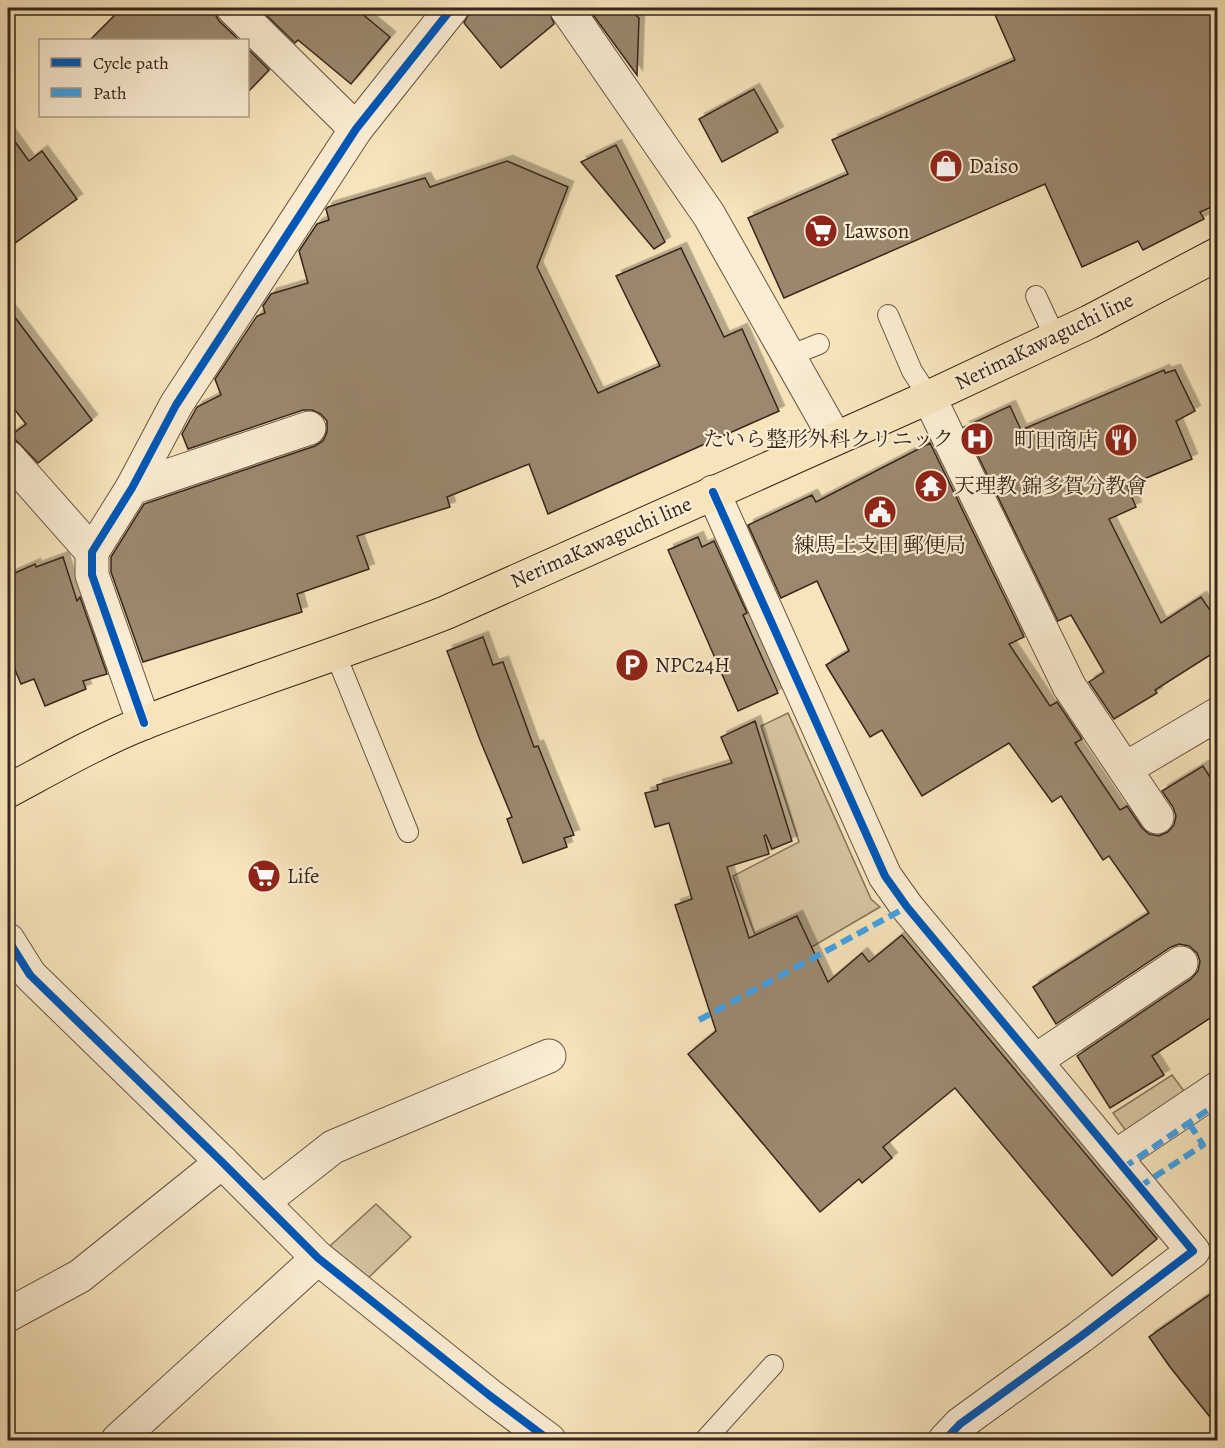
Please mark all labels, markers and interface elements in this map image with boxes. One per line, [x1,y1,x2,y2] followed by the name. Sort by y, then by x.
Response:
[39,39,249,117] legend
[93,51,169,75] text: Cycle path
[93,81,127,105] text: Path
[928,148,964,184] shop icon: Daiso
[969,152,1018,180] place label: Daiso
[803,213,839,249] supermarket icon: Lawson
[844,217,909,245] place label: Lawson
[950,286,1138,396] street label: NerimaKawaguchi line
[959,421,995,457] hospital icon: たいら整形外科クリニック
[1103,422,1139,458] restaurant icon: 町田商店
[703,425,954,453] place label: たいら整形外科クリニック
[1014,426,1098,454] place label: 町田商店
[913,468,949,504] temple icon: 天理教 錦多賀分教會
[954,472,1147,500] place label: 天理教 錦多賀分教會
[506,489,696,595] street label: NerimaKawaguchi line
[862,494,898,530] public building icon: 練馬土支田 郵便局
[794,531,966,559] place label: 練馬土支田 郵便局
[614,647,650,683] parking icon: NPC24H
[655,651,730,679] place label: NPC24H
[246,858,282,894] supermarket icon: Life
[287,862,320,890] place label: Life

